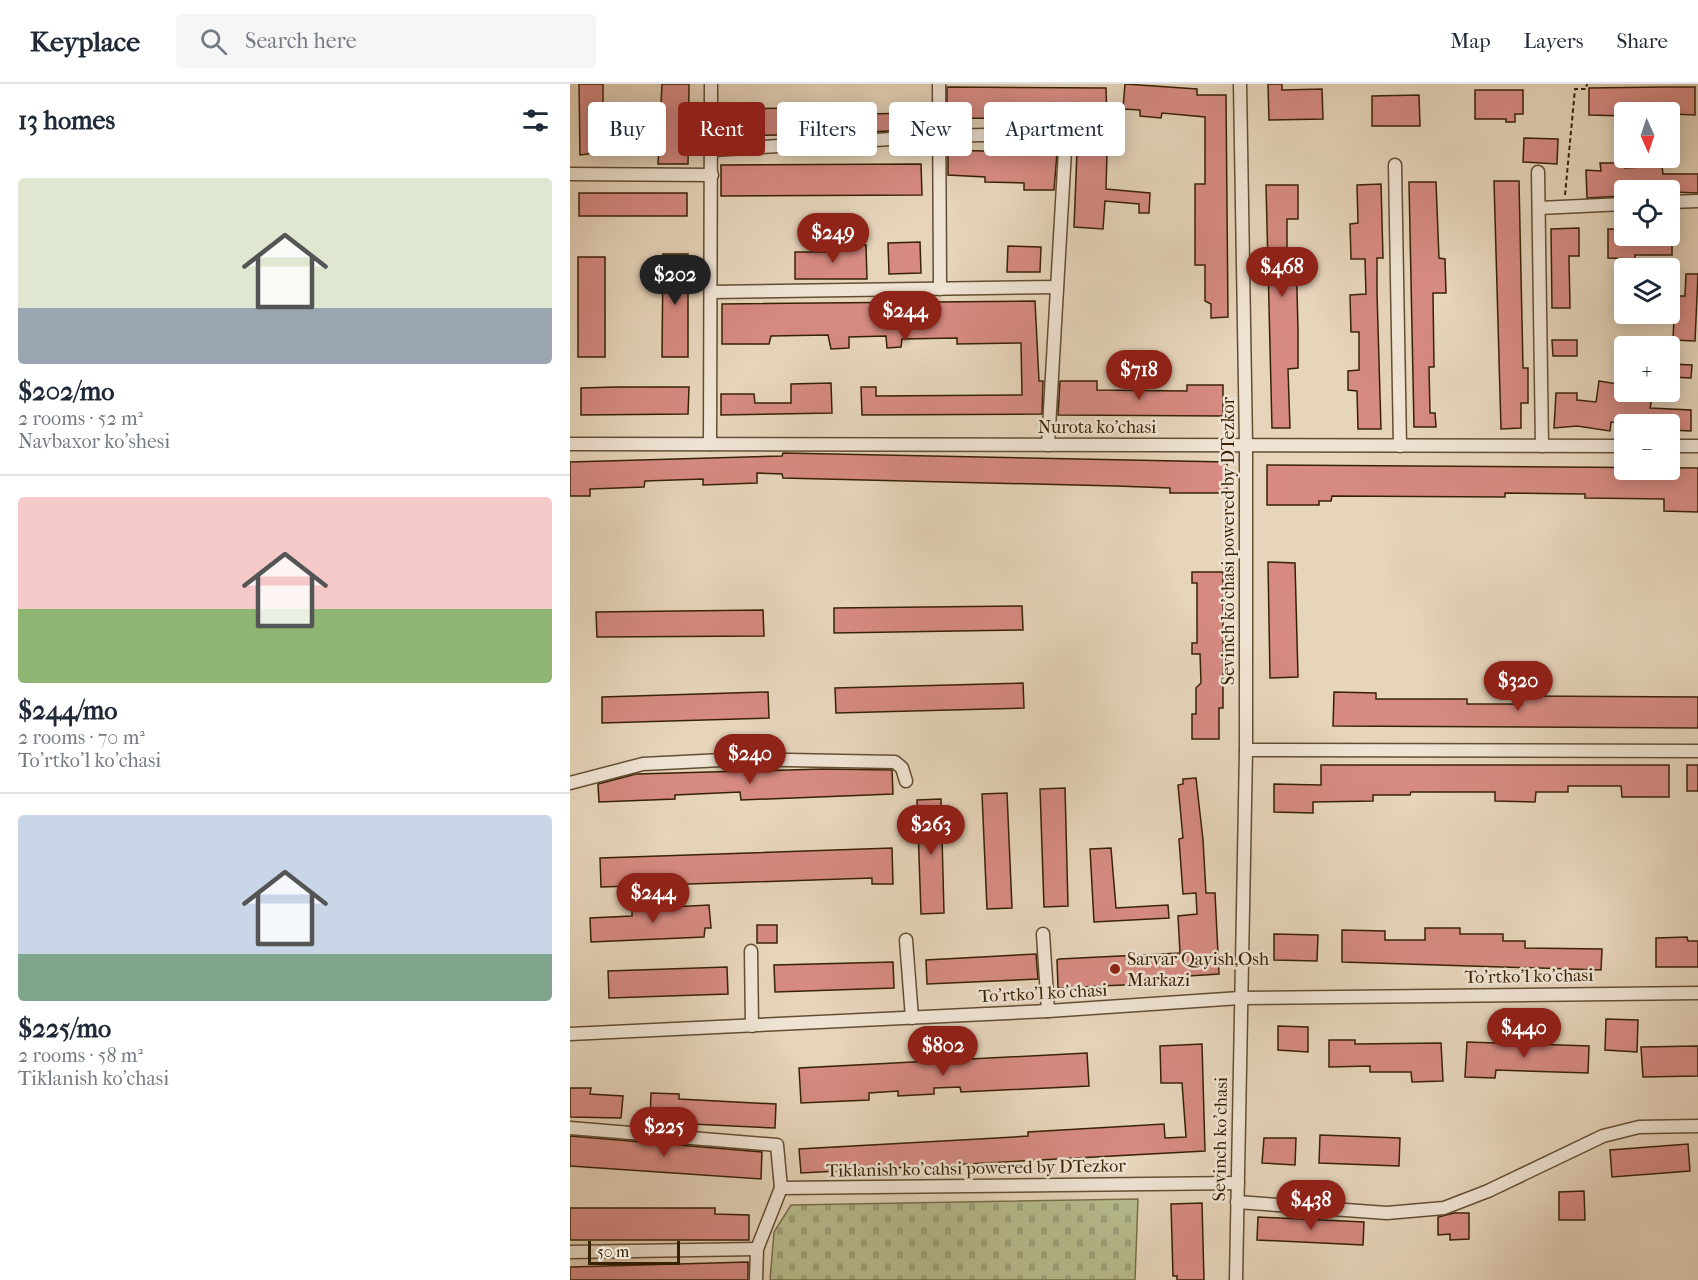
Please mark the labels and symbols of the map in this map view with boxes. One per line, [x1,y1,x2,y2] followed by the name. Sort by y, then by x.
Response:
[1614,102,1680,168] north arrow
[797,213,869,264] pin: $249
[1246,247,1318,298] pin: $468
[639,255,711,306] pin: $202
[869,291,941,342] pin: $244
[1103,350,1175,401] pin: $718
[1218,397,1239,685] street label: Sevinch ko'chasi powered by DTezkor
[1038,417,1157,438] street label: Nurota ko'chasi
[1482,661,1554,712] pin: $320
[714,734,786,785] pin: $240
[895,805,967,856] pin: $263
[617,873,689,924] pin: $244
[1127,949,1269,991] place label: Sarvar Qayish,Osh Markazi
[1108,962,1122,976] marker: Sarvar Qayish,Osh Markazi
[1464,965,1594,988] street label: To'rtko'l ko'chasi
[978,980,1109,1007] street label: To'rtko'l ko'chasi
[1488,1008,1560,1059] pin: $440
[907,1026,979,1077] pin: $802
[1209,1076,1232,1201] street label: Sevinch ko'chasi
[628,1107,700,1158] pin: $225
[826,1155,1126,1182] street label: Tiklanish ko'cahsi powered by DTezkor
[1275,1180,1347,1231] pin: $438
[588,1238,680,1266] scale bar

